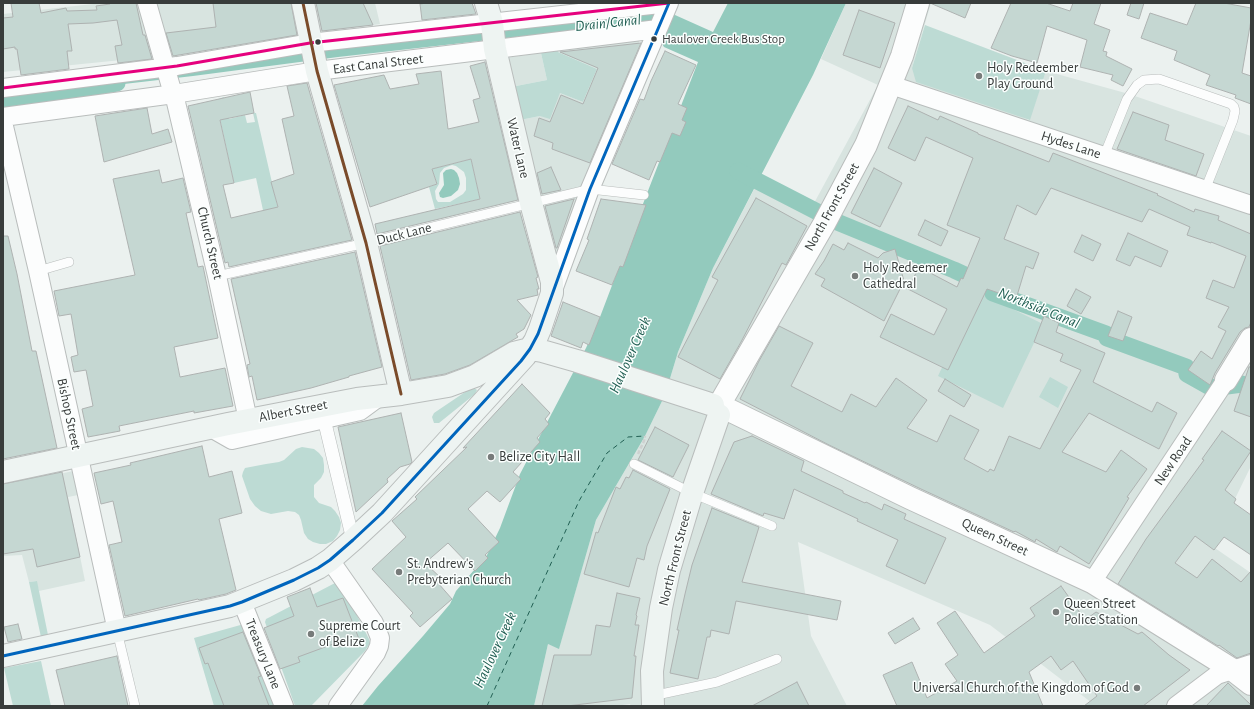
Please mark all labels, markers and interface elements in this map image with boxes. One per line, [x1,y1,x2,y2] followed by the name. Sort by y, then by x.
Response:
[574,11,642,35] water label: Drain/Canal
[662,31,785,47] place label: Haulover Creek Bus Stop
[649,34,659,44] marker: Haulover Creek Bus Stop
[313,37,323,47] unlabelled marker
[332,50,424,78] street label: East Canal Street
[987,60,1078,92] place label: Holy Redeember Play Ground
[974,71,984,81] marker: Holy Redeember Play Ground
[503,116,533,180] street label: Water Lane
[1039,127,1103,163] street label: Hydes Lane
[801,160,863,254] street label: North Front Street
[193,205,227,281] street label: Church Street
[375,219,433,249] street label: Duck Lane
[863,260,947,292] place label: Holy Redeemer Cathedral
[850,271,860,281] marker: Holy Redeemer Cathedral
[996,284,1082,332] water label: Northside Canal
[605,314,655,396] water label: Haulover Creek
[53,377,85,451] street label: Bishop Street
[257,396,329,426] street label: Albert Street
[1151,433,1195,489] street label: New Road
[499,449,580,465] place label: Belize City Hall
[486,452,496,462] marker: Belize City Hall
[655,508,695,608] street label: North Front Street
[959,514,1031,560] street label: Queen Street
[407,556,511,588] place label: St. Andrew's Prebyterian Church
[394,567,404,577] marker: St. Andrew's Prebyterian Church
[1064,596,1138,628] place label: Queen Street Police Station
[1051,607,1061,617] marker: Queen Street Police Station
[470,609,520,691] water label: Haulover Creek
[241,616,285,692] street label: Treasury Lane
[319,618,401,650] place label: Supreme Court of Belize
[306,629,316,639] marker: Supreme Court of Belize
[913,680,1129,696] place label: Universal Church of the Kingdom of God
[1132,683,1142,693] marker: Universal Church of the Kingdom of God

